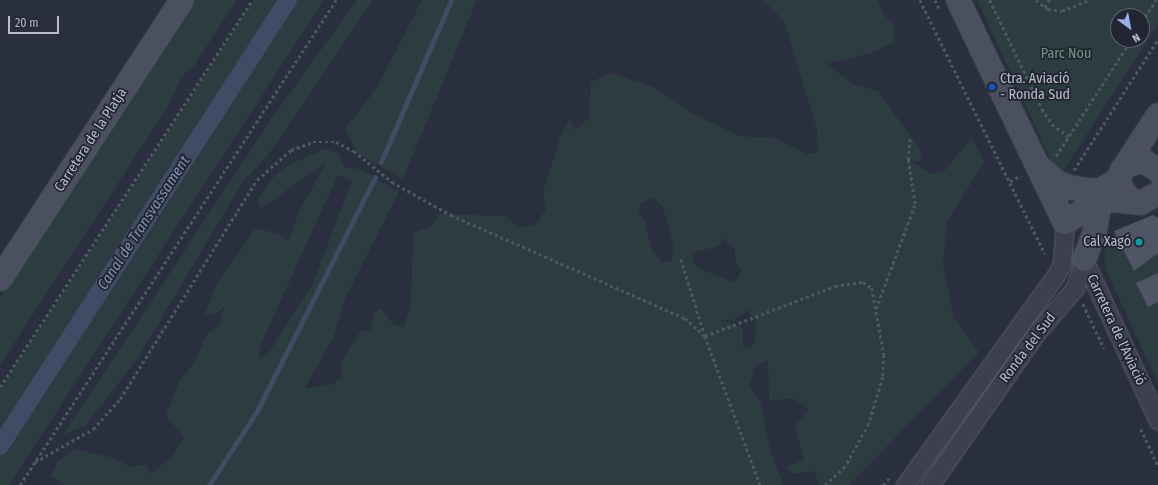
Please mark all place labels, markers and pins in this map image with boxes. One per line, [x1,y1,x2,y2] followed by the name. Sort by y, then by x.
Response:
[1000,71,1070,104] place label: Ctra. Aviació - Ronda Sud
[987,82,997,92] marker: Ctra. Aviació - Ronda Sud
[1083,234,1131,250] place label: Cal Xagó
[1134,237,1144,247] marker: Cal Xagó

